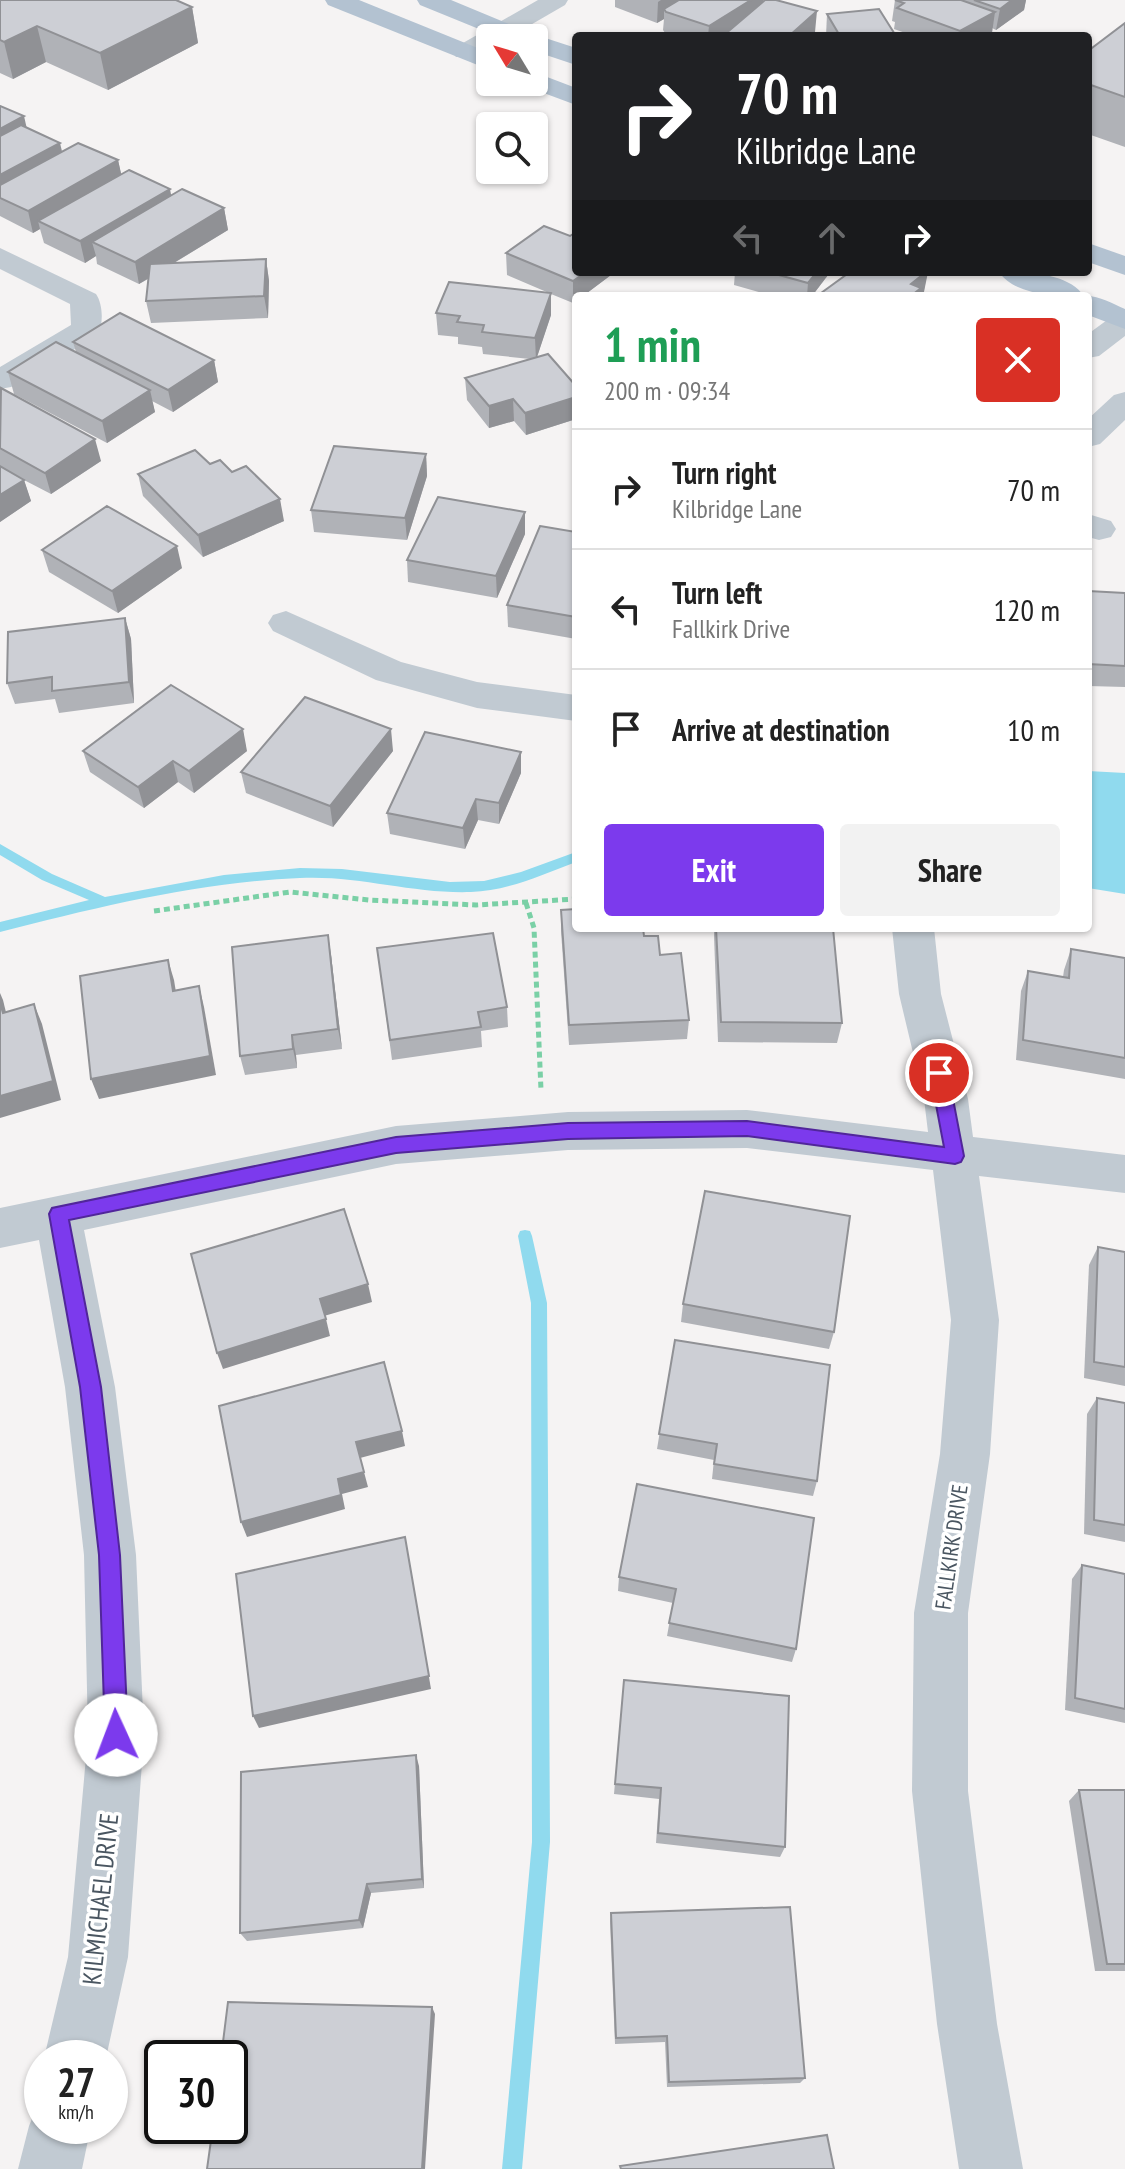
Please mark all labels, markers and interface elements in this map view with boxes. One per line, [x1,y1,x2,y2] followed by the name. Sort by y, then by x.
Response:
[476,24,548,96] north arrow
[476,24,548,184] map controls
[736,57,838,129] text: 70 m
[604,64,708,168] icon: right
[476,112,548,184] button: search
[736,127,916,174] text: Kilbridge Lane
[726,216,770,260] icon: left
[810,216,854,260] icon: ahead
[894,216,938,260] icon: right
[604,313,701,375] text: 1 min
[976,318,1060,402] button: close
[604,374,730,407] text: 200 m · 09:34
[672,453,776,492] text: Turn right
[604,467,648,511] icon: right
[1007,470,1060,509] text: 70 m
[672,492,802,525] text: Kilbridge Lane
[672,573,762,612] text: Turn left
[604,587,648,631] icon: left
[994,590,1060,629] text: 120 m
[672,612,790,645] text: Fallkirk Drive
[604,707,648,751] icon: arrive
[672,710,890,749] text: Arrive at destination
[1007,710,1060,749] text: 10 m
[604,824,824,916] button: Exit
[840,824,1060,916] button: Share
[905,1039,973,1107] pin
[917,1051,961,1095] icon: arrive
[928,1483,974,1611] street label: FALLKIRK DRIVE
[74,1693,158,1777] position arrow
[75,1812,125,1986] street label: KILMICHAEL DRIVE
[144,2040,248,2144] speed limit sign: 30
[57,2056,95,2108] text: 27
[58,2099,94,2125] text: km/h

